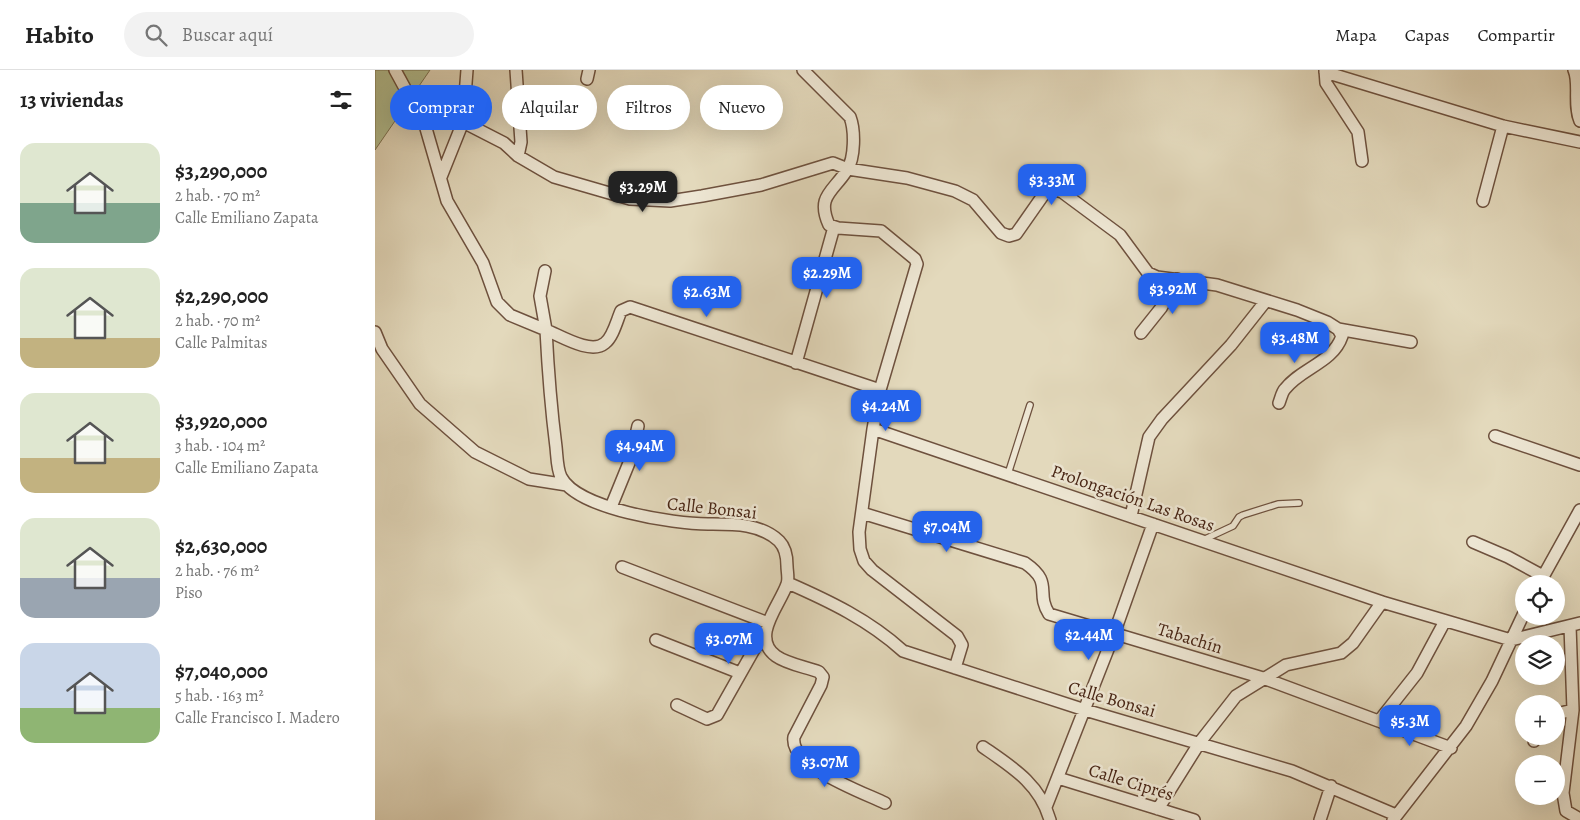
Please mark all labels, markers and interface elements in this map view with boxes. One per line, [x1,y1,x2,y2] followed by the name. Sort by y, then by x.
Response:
[124,12,474,57] search box
[25,19,94,51] text: Habito
[142,21,170,49] icon: search
[182,22,273,48] text: Buscar aquí
[1335,23,1377,47] text: Mapa
[1405,23,1449,47] text: Capas
[1477,23,1555,47] text: Compartir
[390,85,492,130] chip: Comprar
[502,85,597,130] chip: Alquilar
[607,85,690,130] chip: Filtros
[700,85,783,130] chip: Nuevo
[20,86,124,114] text: 13 viviendas
[327,86,355,114] icon: filters
[175,157,267,185] text: $3,290,000
[60,163,120,223] icon: home
[1011,164,1093,206] pin: $3.33M
[1029,169,1075,191] text: $3.33M
[602,170,684,213] pin: $3.29M
[619,176,667,198] text: $3.29M
[175,185,260,207] text: 2 hab. · 70 m²
[175,207,318,229] text: Calle Emiliano Zapata
[786,256,868,299] pin: $2.29M
[803,262,851,284] text: $2.29M
[1132,272,1214,315] pin: $3.92M
[666,276,748,318] pin: $2.63M
[1149,278,1197,300] text: $3.92M
[683,281,731,303] text: $2.63M
[175,282,268,310] text: $2,290,000
[60,288,120,348] icon: home
[175,310,260,332] text: 2 hab. · 70 m²
[1254,322,1336,364] pin: $3.48M
[1271,327,1319,349] text: $3.48M
[175,332,267,354] text: Calle Palmitas
[845,390,927,432] pin: $4.24M
[862,395,910,417] text: $4.24M
[175,407,267,435] text: $3,920,000
[60,413,120,473] icon: home
[599,430,681,472] pin: $4.94M
[175,435,265,457] text: 3 hab. · 104 m²
[616,435,664,457] text: $4.94M
[175,457,318,479] text: Calle Emiliano Zapata
[1048,459,1218,537] street label: Prolongación Las Rosas
[666,491,758,525] street label: Calle Bonsai
[906,510,988,553] pin: $7.04M
[923,516,971,538] text: $7.04M
[175,532,267,560] text: $2,630,000
[60,538,120,598] icon: home
[175,560,259,582] text: 2 hab. · 76 m²
[1515,575,1565,805] map controls
[1515,575,1565,625] button: locate
[175,582,203,604] text: Piso
[1154,617,1226,659] street label: Tabachín
[1048,618,1130,661] pin: $2.44M
[688,622,770,665] pin: $3.07M
[1065,624,1113,646] text: $2.44M
[705,628,753,650] text: $3.07M
[1515,635,1565,685] button: layers
[175,657,268,685] text: $7,040,000
[60,663,120,723] icon: home
[1065,675,1159,723] street label: Calle Bonsai
[175,685,264,707] text: 5 hab. · 163 m²
[1515,695,1565,745] button: +
[1375,704,1445,747] pin: $5.3M
[175,707,340,729] text: Calle Francisco I. Madero
[1390,710,1430,732] text: $5.3M
[784,746,866,788] pin: $3.07M
[801,751,849,773] text: $3.07M
[1515,755,1565,805] button: −
[1086,758,1176,806] street label: Calle Ciprés

